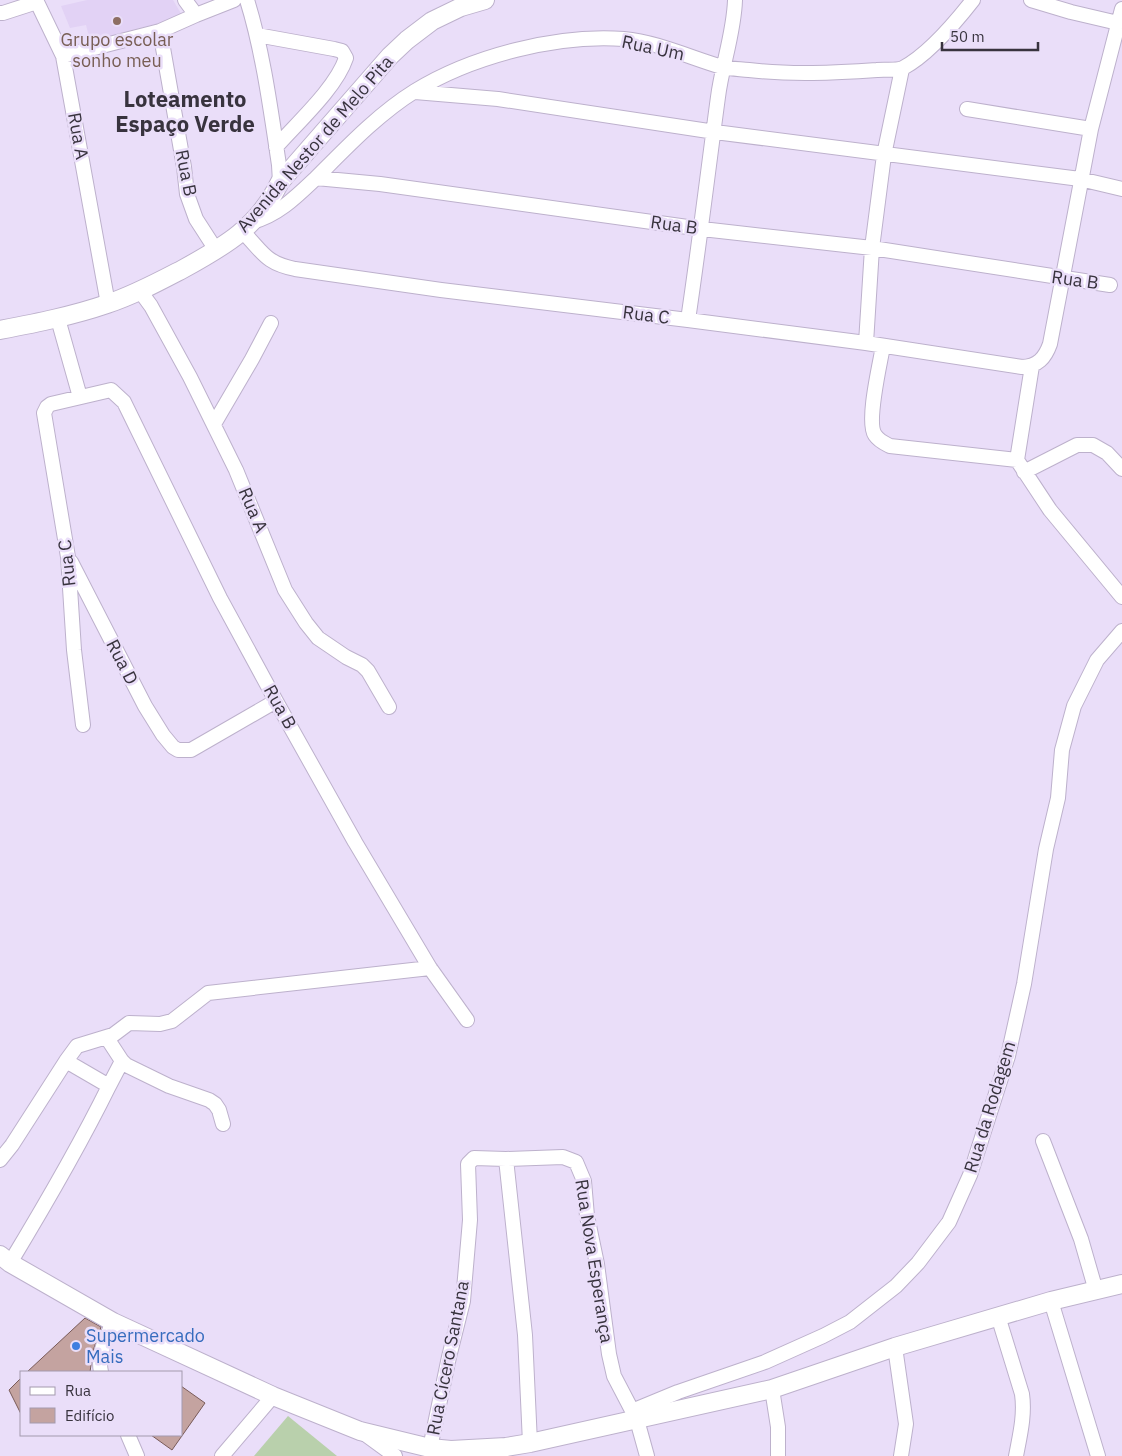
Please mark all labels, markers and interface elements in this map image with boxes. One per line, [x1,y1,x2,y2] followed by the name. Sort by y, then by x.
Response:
[111,15,123,27] marker: Grupo escolar sonho meu
[942,20,1038,52] scale bar
[950,27,985,46] text: 50 m
[61,28,174,72] place label: Grupo escolar sonho meu
[620,30,687,65] street label: Rua Um
[232,50,398,237] street label: Avenida Nestor de Melo Pita
[115,84,255,138] district label: Loteamento Espaço Verde
[63,111,94,162] street label: Rua A
[171,147,202,198] street label: Rua B
[649,210,699,239] street label: Rua B
[1050,265,1100,294] street label: Rua B
[621,300,671,329] street label: Rua C
[234,484,273,536] street label: Rua A
[53,539,80,588] street label: Rua C
[101,635,144,688] street label: Rua D
[259,680,302,733] street label: Rua B
[959,1038,1020,1175] street label: Rua da Rodagem
[570,1177,619,1345] street label: Rua Nova Esperança
[421,1278,474,1437] street label: Rua Cícero Santana
[86,1324,205,1368] place label: Supermercado Mais
[70,1340,82,1352] marker: Supermercado Mais
[20,1371,182,1436] legend
[65,1381,91,1400] text: Rua
[65,1406,114,1425] text: Edifício

